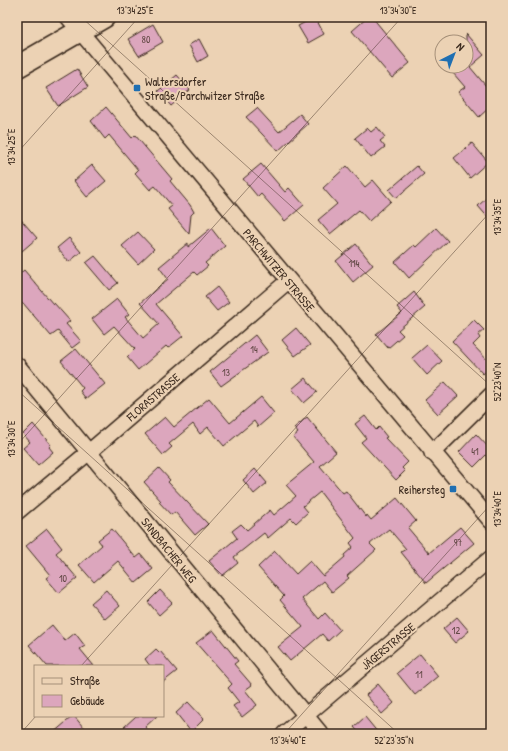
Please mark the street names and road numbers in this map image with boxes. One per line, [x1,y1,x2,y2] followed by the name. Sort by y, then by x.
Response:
[239,225,319,316] street label: PARCHWITZER STRASSE
[122,369,184,426] street label: FLORASTRASSE
[137,514,201,586] street label: SANDBACHER WEG
[357,618,419,674] street label: JÄGERSTRASSE

